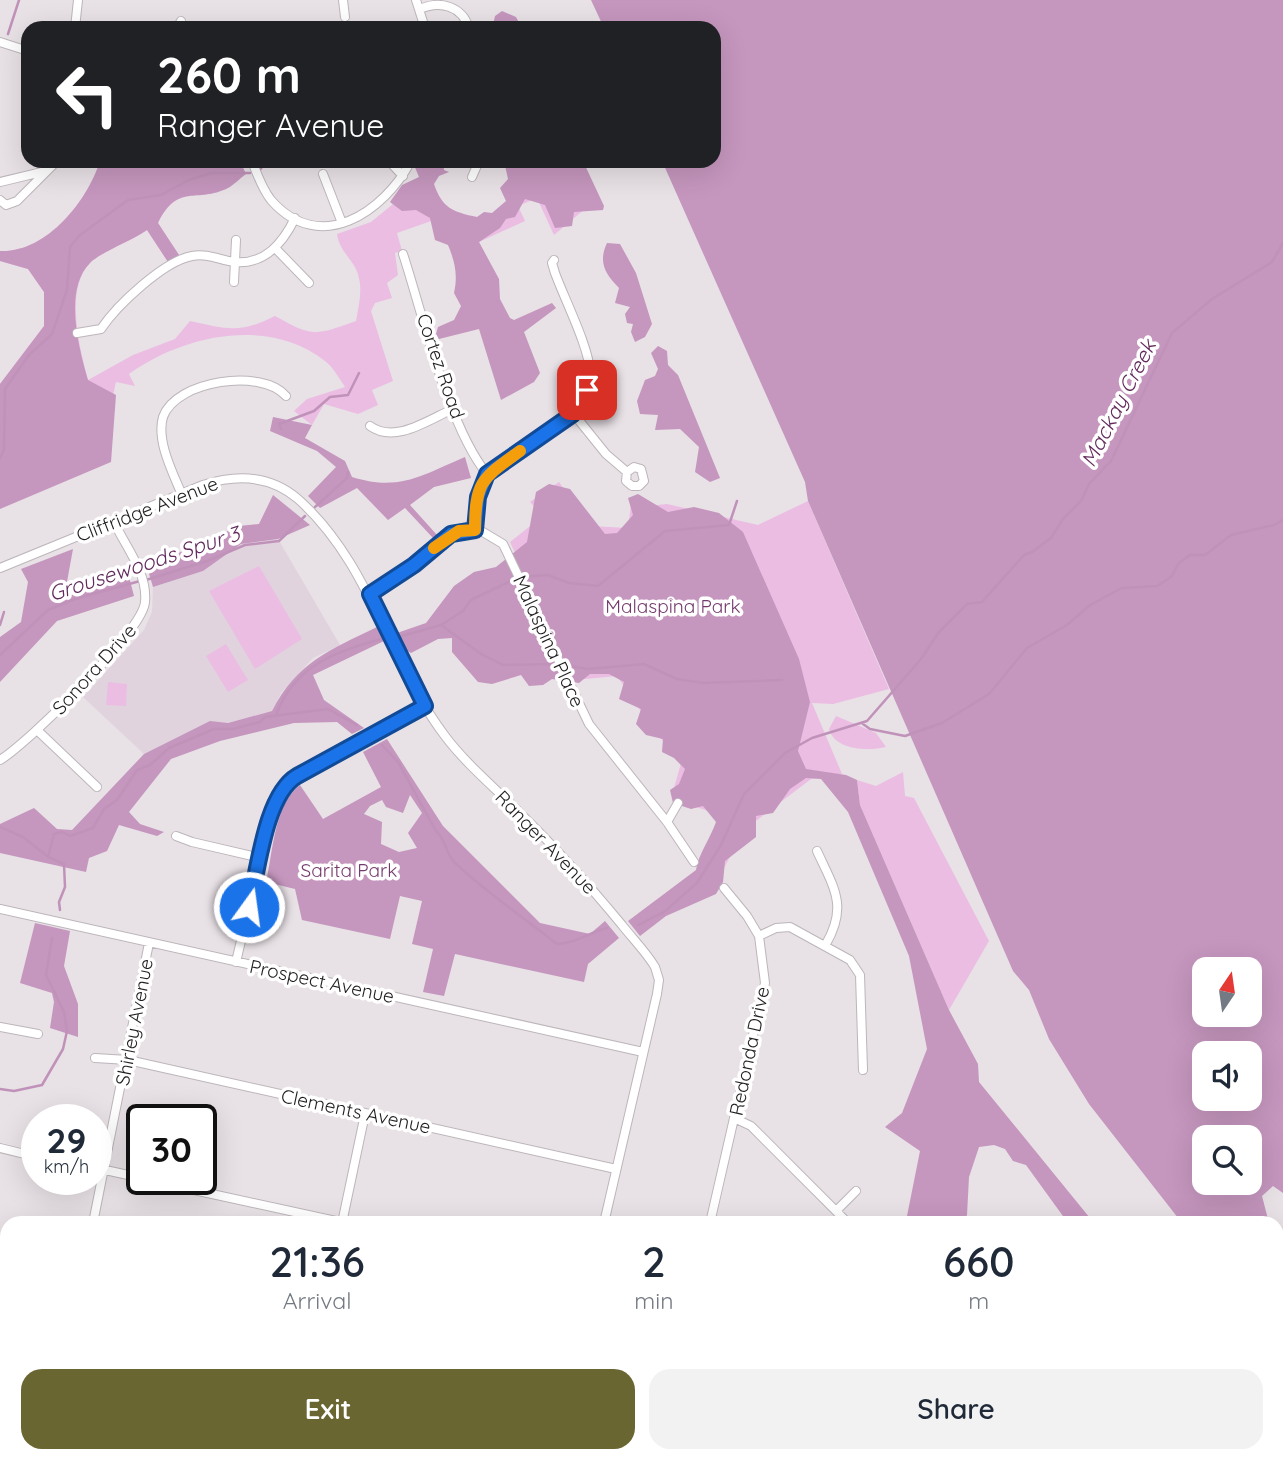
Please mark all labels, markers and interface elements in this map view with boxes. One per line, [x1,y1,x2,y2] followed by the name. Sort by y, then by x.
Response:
[157,44,301,105] text: 260 m
[42,49,133,140] icon: left
[157,105,384,145] text: Ranger Avenue
[412,310,470,422] street label: Cortez Road
[1075,334,1162,471] water label: Mackay Creek
[557,360,617,420] pin
[568,371,606,409] icon: arrive
[73,471,221,547] street label: Cliffridge Avenue
[45,519,245,606] water label: Grousewoods Spur 3
[508,571,590,711] street label: Malaspina Place
[605,594,741,618] park label: Malaspina Park
[47,619,141,719] street label: Sonora Drive
[490,785,602,899] street label: Ranger Avenue
[301,858,397,882] park label: Sarita Park
[212,870,286,944] position arrow
[247,954,397,1008] street label: Prospect Avenue
[110,957,158,1087] street label: Shirley Avenue
[1192,957,1262,1027] north arrow
[1192,957,1262,1195] map controls
[724,984,774,1118] street label: Redonda Drive
[1192,1041,1262,1111] button: sound
[279,1083,433,1139] street label: Clements Avenue
[126,1104,217,1195] speed limit sign: 30
[47,1118,86,1162] text: 29
[1192,1125,1262,1195] button: search
[44,1155,89,1178] text: km/h
[269,1235,365,1288] text: 21:36
[642,1235,666,1288] text: 2
[943,1235,1015,1288] text: 660
[283,1286,352,1315] text: Arrival
[634,1286,674,1315] text: min
[968,1286,989,1315] text: m
[21,1369,635,1449] button: Exit
[649,1369,1263,1449] button: Share

